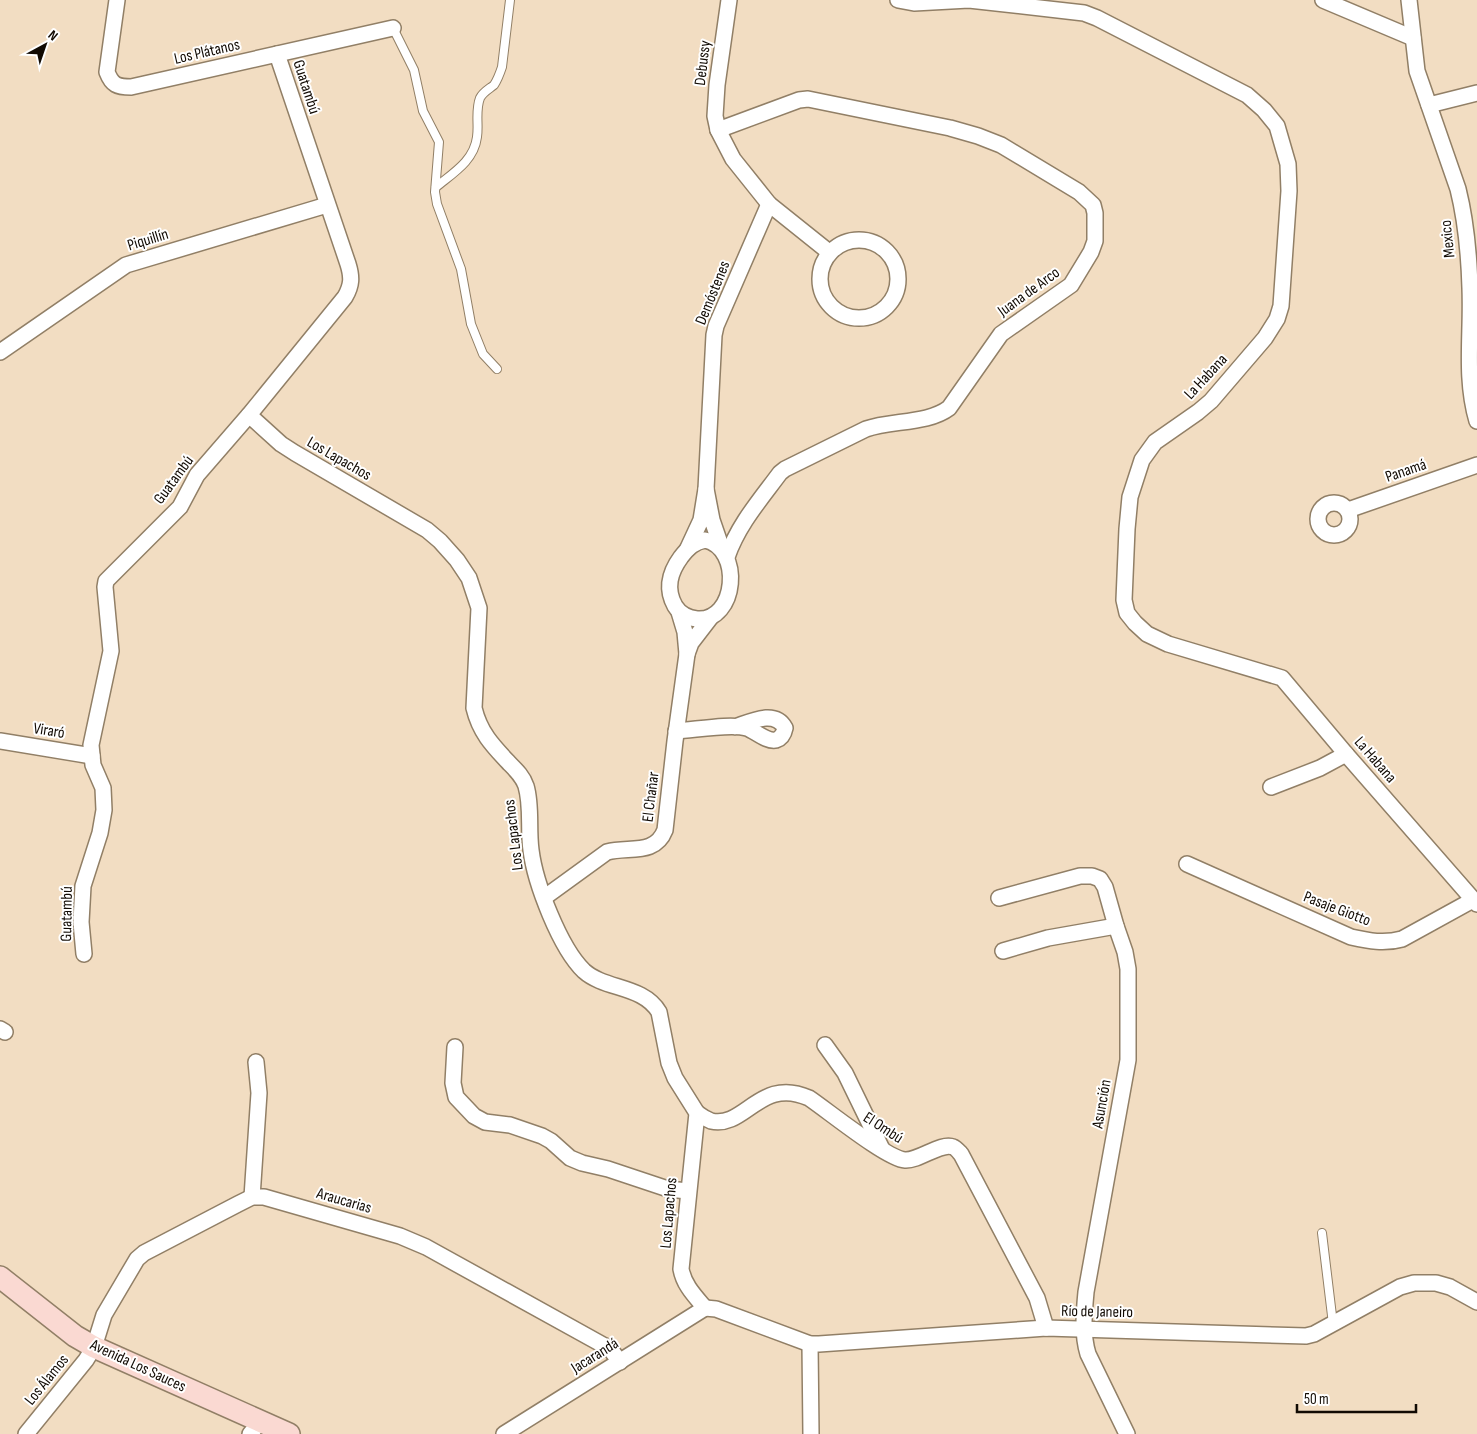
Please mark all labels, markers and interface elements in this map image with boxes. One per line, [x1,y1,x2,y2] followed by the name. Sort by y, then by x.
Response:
[20,20,70,70] north arrow
[45,27,61,44] text: N
[172,35,242,69] street label: Los Plátanos
[691,39,715,87] street label: Debussy
[288,58,324,116] street label: Guatambú
[1437,219,1459,259] street label: Mexico
[125,225,171,255] street label: Piquillín
[692,258,734,328] street label: Demóstenes
[994,263,1064,321] street label: Juana de Arco
[1180,351,1232,403] street label: La Habana
[303,433,375,485] street label: Los Lapachos
[150,452,198,508] street label: Guatambú
[1383,455,1429,487] street label: Panamá
[32,719,66,743] street label: Viraró
[1350,733,1400,787] street label: La Habana
[638,770,664,823] street label: El Chañar
[500,798,528,871] street label: Los Lapachos
[57,886,77,942] street label: Guatambú
[1301,888,1373,930] street label: Pasaje Giotto
[1088,1078,1116,1131] street label: Asunción
[860,1108,906,1148] street label: El Ombú
[656,1176,682,1249] street label: Los Lapachos
[313,1184,374,1218] street label: Araucarias
[1061,1302,1133,1322] street label: Río de Janeiro
[567,1334,622,1378] street label: Jacarandá
[86,1335,189,1397] street label: Avenida Los Sauces
[21,1351,73,1409] street label: Los Álamos
[1297,1382,1416,1414] scale bar
[1304,1390,1329,1409] text: 50 m

